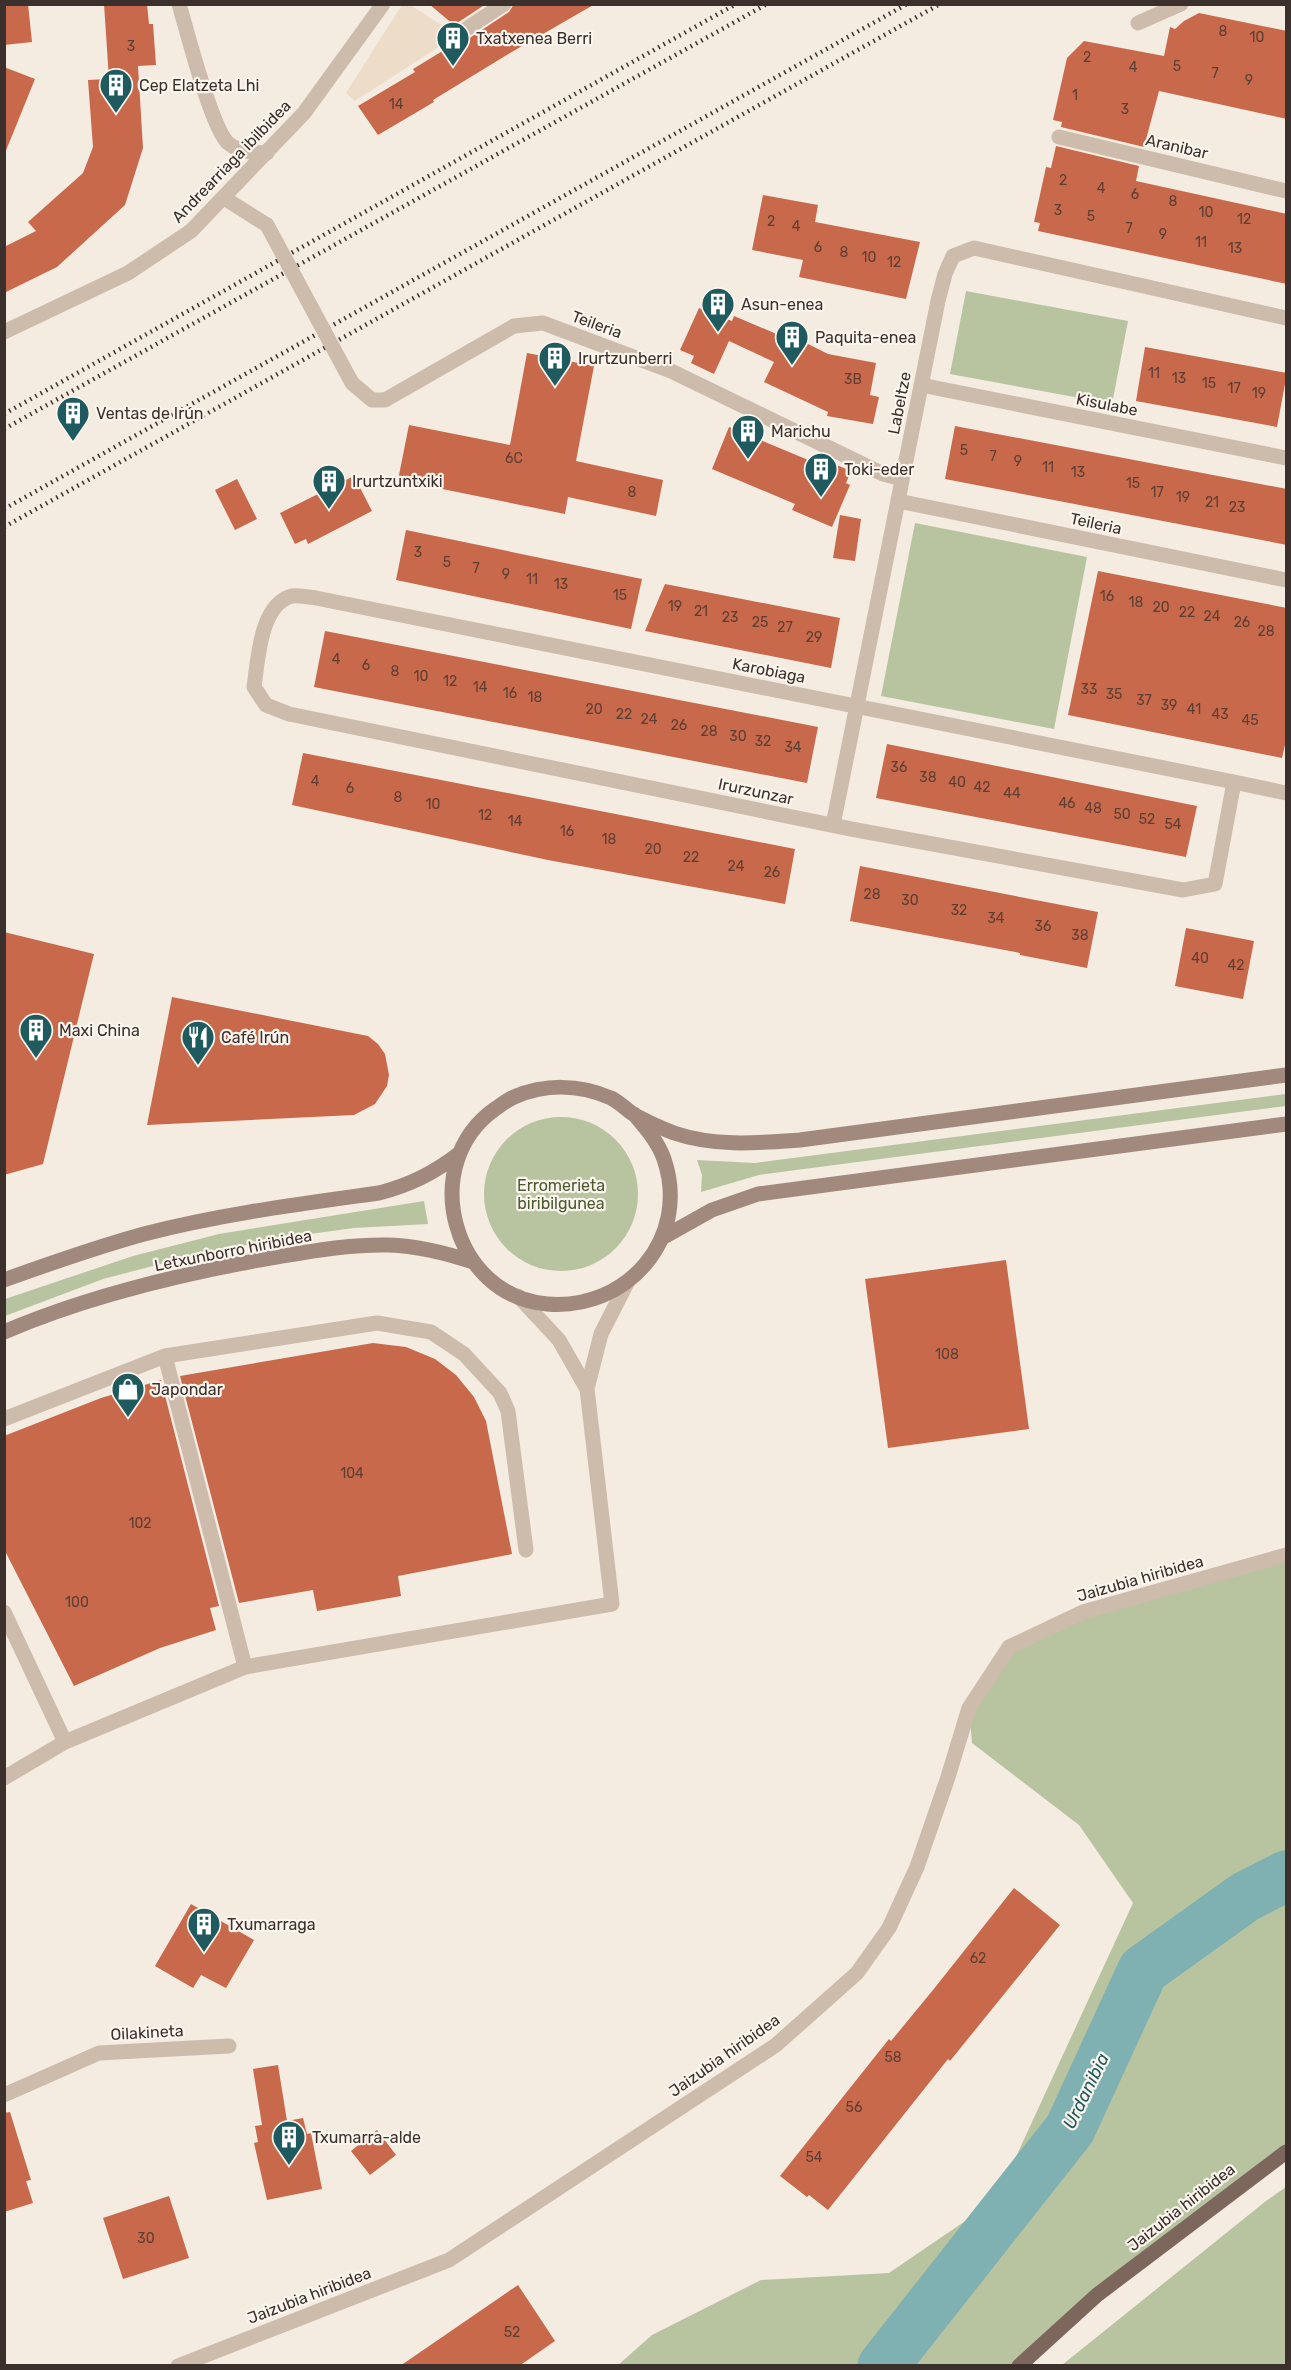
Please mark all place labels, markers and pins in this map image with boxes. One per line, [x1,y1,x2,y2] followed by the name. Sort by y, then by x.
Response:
[435,20,471,67] building icon: Txatxenea Berri
[476,29,592,48] place label: Txatxenea Berri
[98,67,134,114] building icon: Cep Elatzeta Lhi
[139,76,259,95] place label: Cep Elatzeta Lhi
[700,286,736,333] building icon: Asun-enea
[741,295,823,314] place label: Asun-enea
[774,319,810,366] building icon: Paquita-enea
[815,328,916,347] place label: Paquita-enea
[537,340,573,387] building icon: Irurtzunberri
[578,349,672,368] place label: Irurtzunberri
[55,395,91,442] building icon: Ventas de Irún
[96,404,204,423] place label: Ventas de Irún
[730,413,766,460] building icon: Marichu
[771,422,831,441] place label: Marichu
[803,451,839,498] building icon: Toki-eder
[844,460,914,479] place label: Toki-eder
[311,463,347,510] building icon: Irurtzuntxiki
[352,472,443,491] place label: Irurtzuntxiki
[18,1012,54,1059] building icon: Maxi China
[180,1019,216,1066] restaurant icon: Café Irún
[59,1021,140,1040] place label: Maxi China
[221,1028,289,1047] place label: Café Irún
[110,1371,146,1418] shop icon: Japondar
[151,1380,223,1399] place label: Japondar
[186,1906,222,1953] building icon: Txumarraga
[227,1915,316,1934] place label: Txumarraga
[271,2119,307,2166] building icon: Txumarra-alde
[312,2128,421,2147] place label: Txumarra-alde

